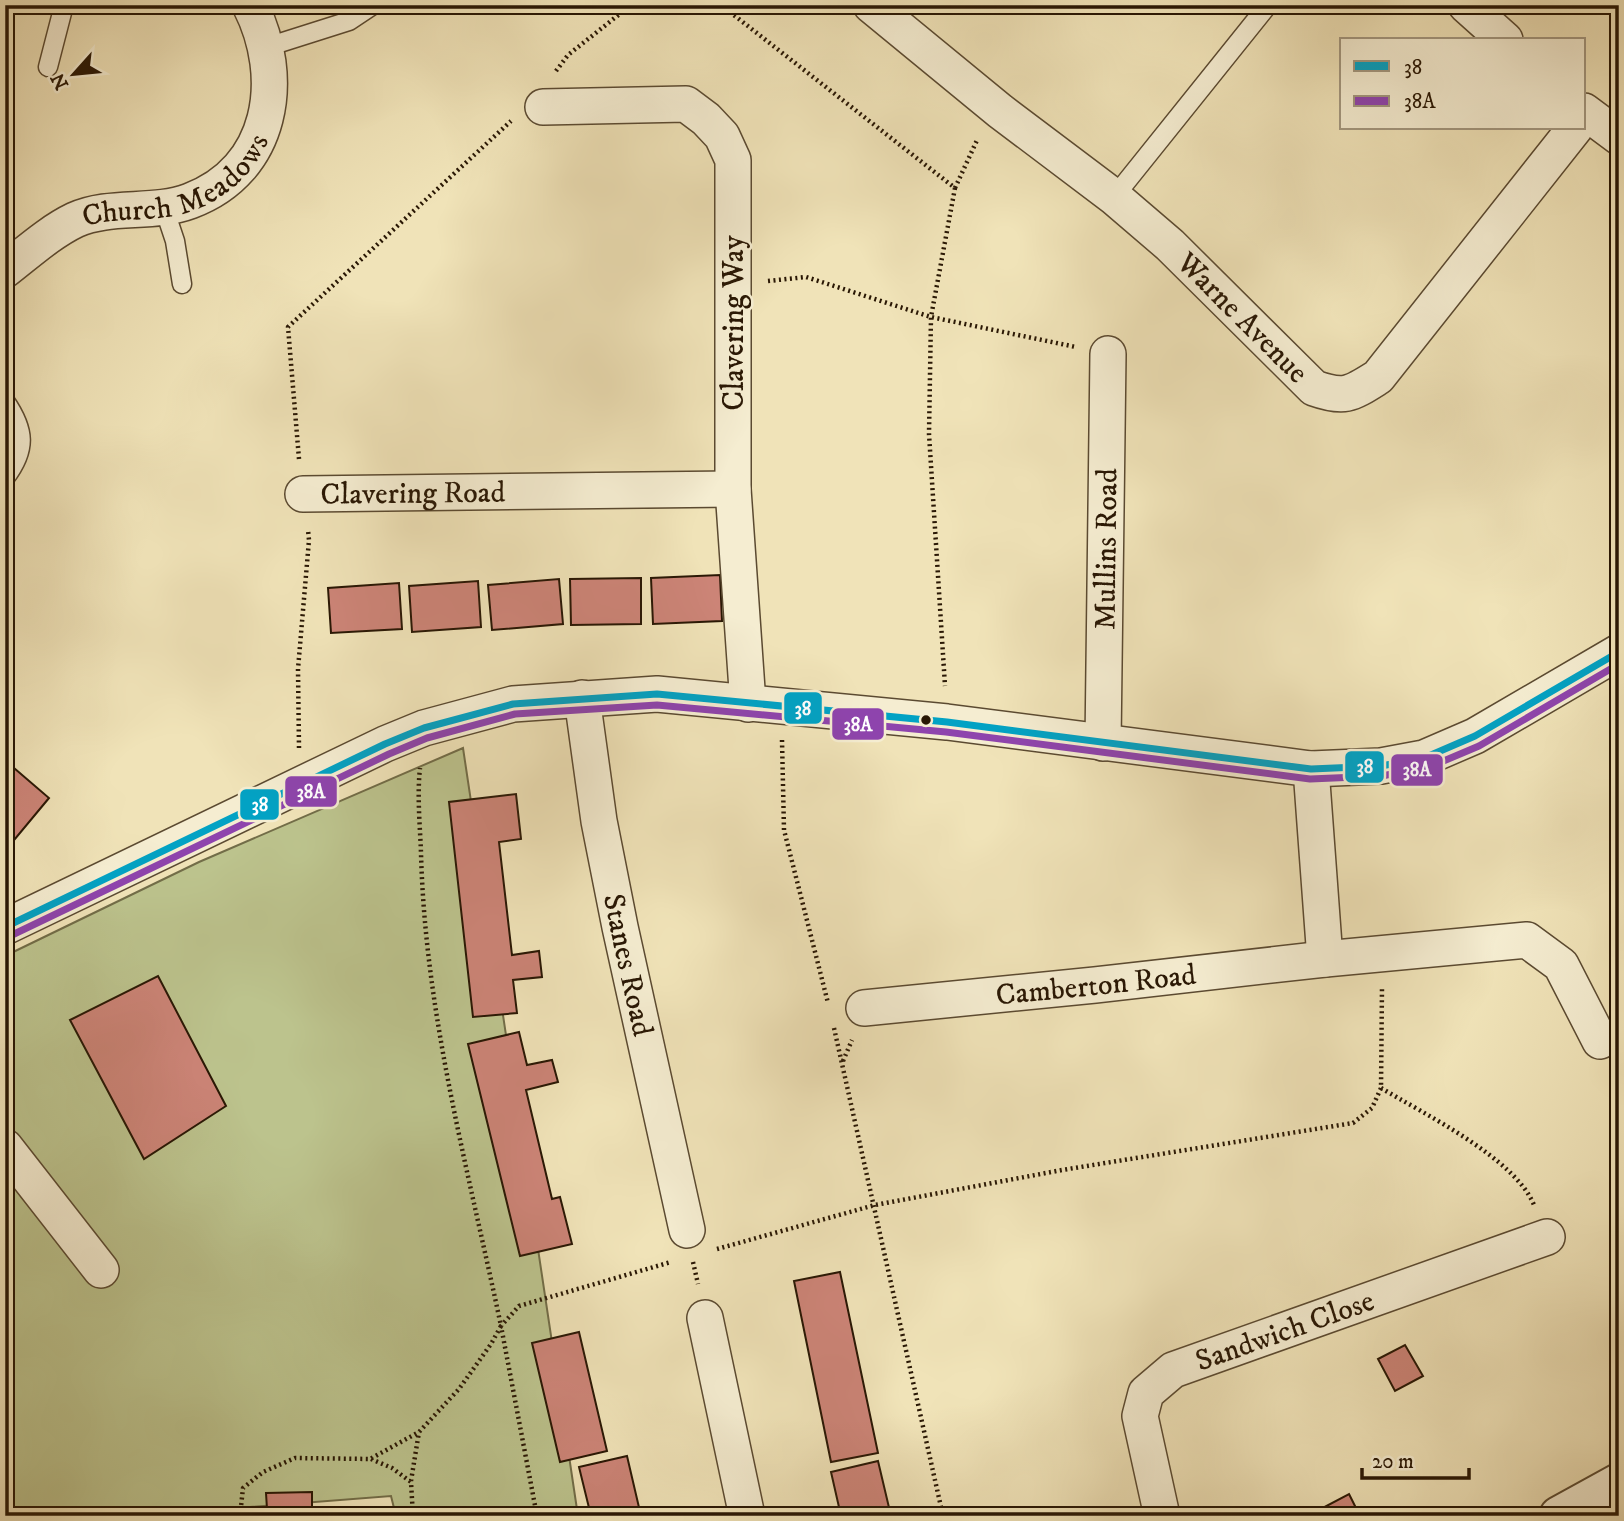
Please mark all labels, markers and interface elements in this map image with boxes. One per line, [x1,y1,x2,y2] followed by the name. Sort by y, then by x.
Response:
[38,38,108,108] north arrow
[1340,38,1586,130] legend
[1404,55,1422,81] text: 38
[46,69,74,93] text: N
[1404,89,1436,115] text: 38A
[79,128,278,236] street label: Church Meadows
[716,235,753,411] street label: Clavering Way
[1167,244,1315,392] street label: Warne Avenue
[1087,468,1127,630] street label: Mullins Road
[320,475,506,514] street label: Clavering Road
[783,691,823,725] line badge: 38
[795,698,812,721] text: 38
[831,707,885,741] line badge: 38A
[919,713,933,727] unlabelled marker
[844,714,873,737] text: 38A
[1344,750,1385,784] line badge: 38
[1390,753,1444,787] line badge: 38A
[1357,756,1374,779] text: 38
[1403,759,1432,782] text: 38A
[284,775,338,808] line badge: 38A
[297,781,326,804] text: 38A
[239,788,280,821] line badge: 38
[252,794,269,817] text: 38
[594,891,661,1040] street label: Stanes Road
[994,957,1198,1015] street label: Camberton Road
[1191,1283,1379,1380] street label: Sandwich Close
[1362,1437,1468,1481] scale bar
[1372,1449,1414,1475] text: 20 m

